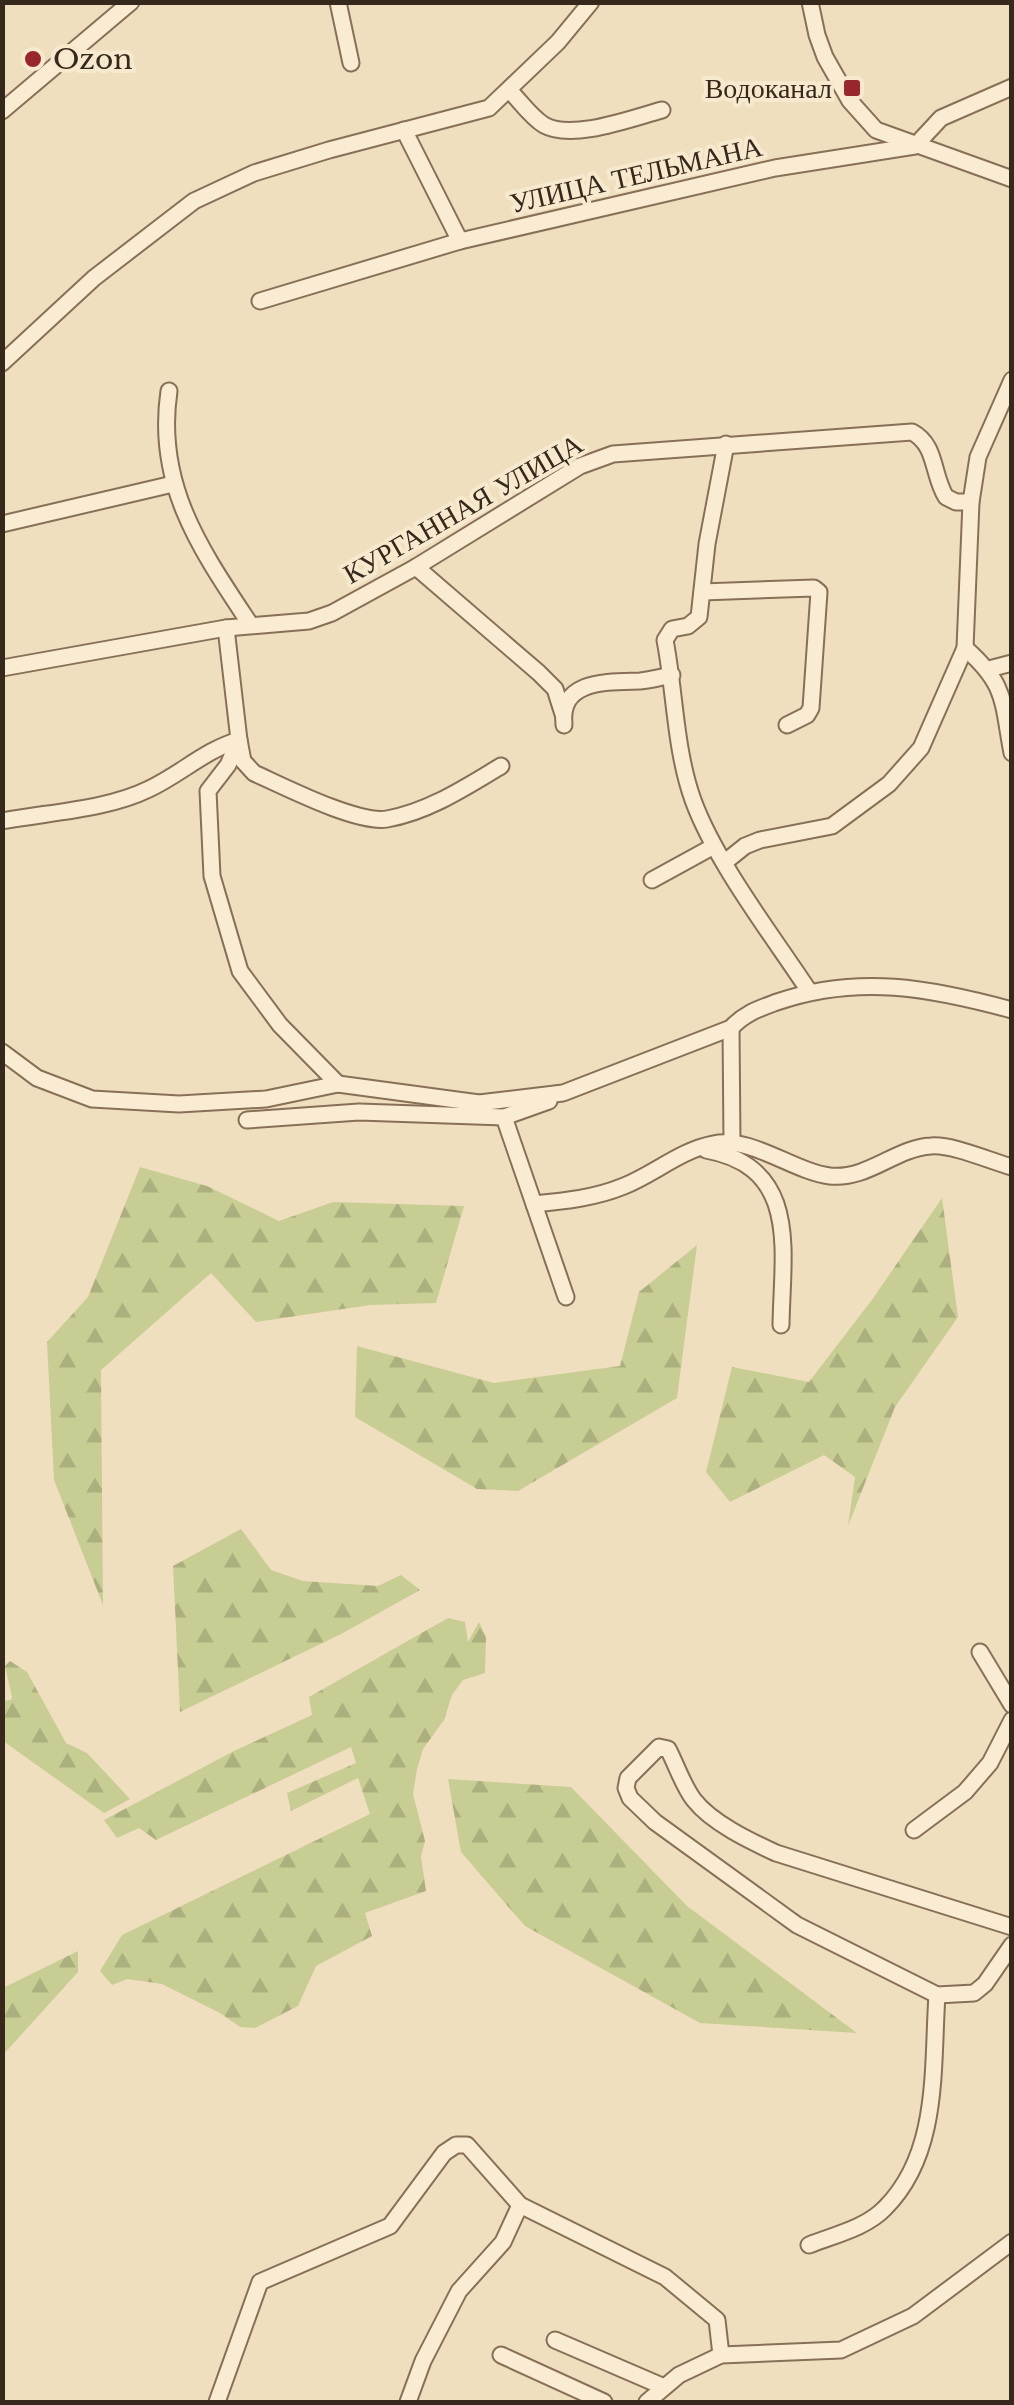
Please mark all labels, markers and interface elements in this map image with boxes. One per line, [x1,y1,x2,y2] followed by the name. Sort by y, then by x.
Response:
[53,42,133,77] place label: Ozon
[22,48,44,70] marker: Ozon
[705,71,832,106] place label: Водоканал
[841,77,863,99] marker: Водоканал
[507,129,766,221] street label: УЛИЦА ТЕЛЬМАНА
[337,426,590,592] street label: КУРГАННАЯ УЛИЦА

